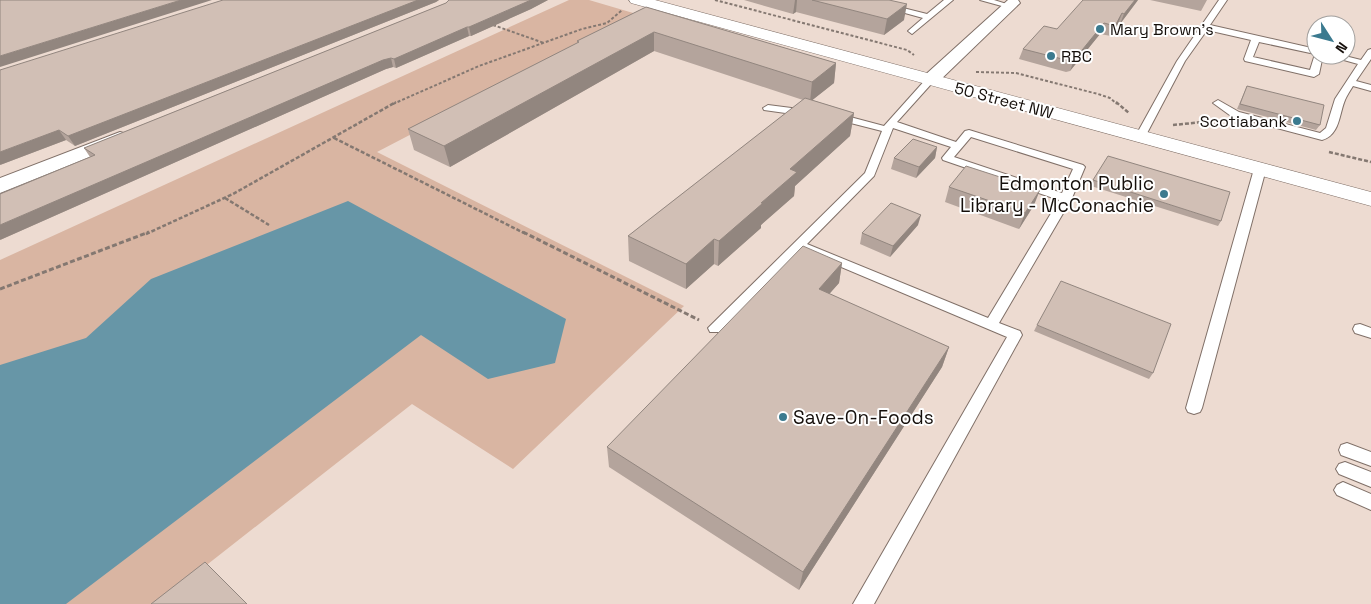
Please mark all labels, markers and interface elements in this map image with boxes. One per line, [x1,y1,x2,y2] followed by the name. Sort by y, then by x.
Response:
[1306,15,1356,65] north arrow
[1110,19,1214,40] place label: Mary Brown's
[1094,23,1106,35] marker: Mary Brown's
[1331,39,1352,57] text: N
[1061,46,1092,67] place label: RBC
[1045,50,1057,62] marker: RBC
[952,77,1056,124] street label: 50 Street NW
[1200,111,1287,132] place label: Scotiabank
[1291,115,1303,127] marker: Scotiabank
[960,171,1154,218] place label: Edmonton Public Library - McConachie
[1158,188,1170,200] marker: Edmonton Public Library - McConachie
[793,405,934,430] place label: Save-On-Foods
[777,411,789,423] marker: Save-On-Foods

